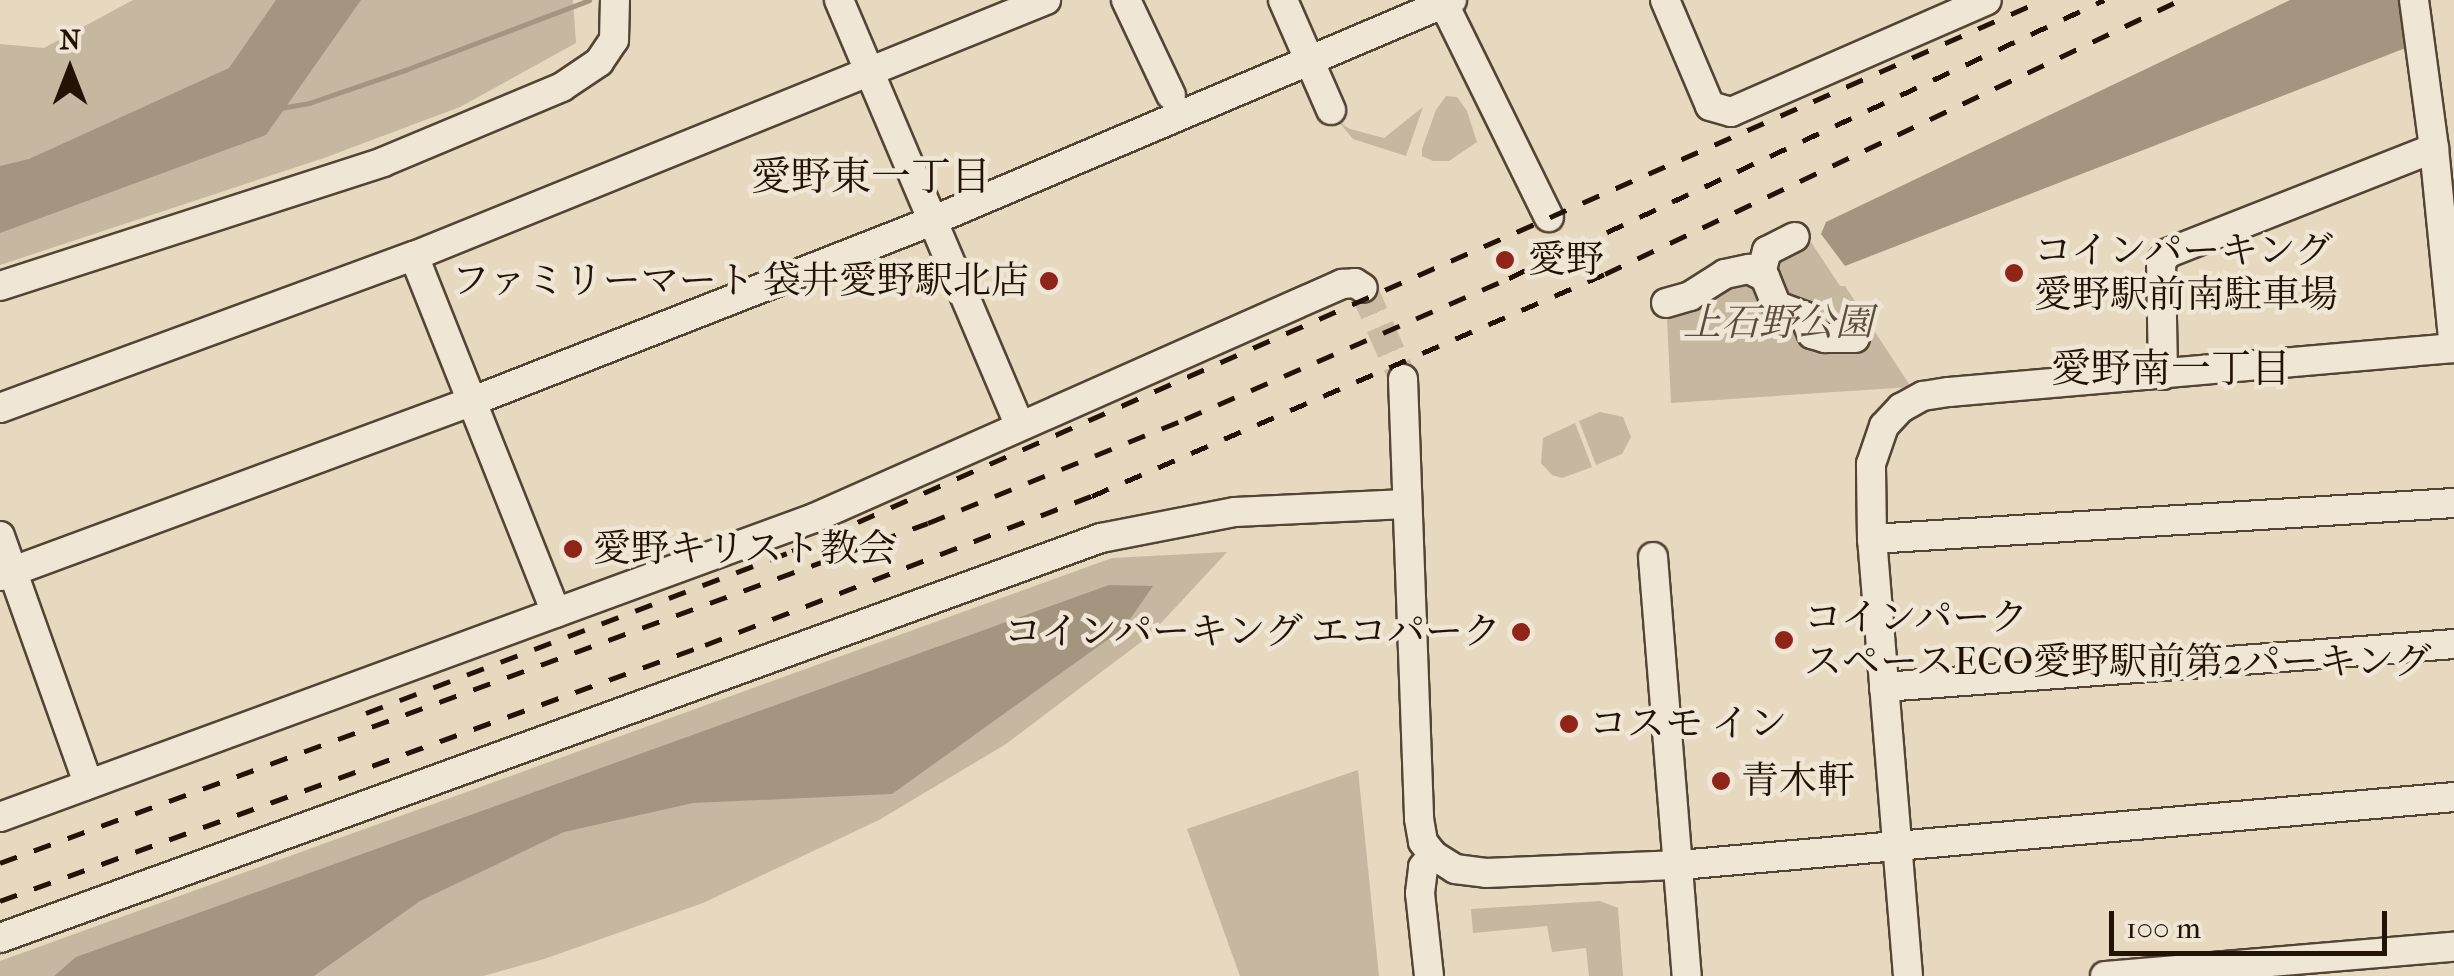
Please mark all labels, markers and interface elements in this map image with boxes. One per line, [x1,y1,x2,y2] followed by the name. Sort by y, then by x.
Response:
[20,20,120,120] north arrow
[59,23,81,56] text: N
[751,153,991,201] district label: 愛野東一丁目
[2034,228,2338,318] place label: コインパーキング 愛野駅前南駐車場
[1528,237,1604,283] place label: 愛野
[1492,247,1518,273] marker: 愛野
[451,258,1029,304] place label: ファミリーマート 袋井愛野駅北店
[2003,262,2025,284] marker: コインパーキング 愛野駅前南駐車場
[1038,270,1060,292] marker: ファミリーマート 袋井愛野駅北店
[1683,300,1873,346] park label: 上石野公園
[2051,345,2291,393] district label: 愛野南一丁目
[593,526,897,572] place label: 愛野キリスト教会
[562,538,584,560] marker: 愛野キリスト教会
[1804,595,2434,684] place label: コインパーク スペースECO愛野駅前第2パーキング
[999,609,1501,655] place label: コインパーキング エコパーク
[1510,621,1532,643] marker: コインパーキング エコパーク
[1773,629,1795,651] marker: コインパーク スペースECO愛野駅前第2パーキング
[1589,701,1787,747] place label: コスモ イン
[1558,713,1580,735] marker: コスモ イン
[1741,758,1855,804] place label: 青木軒
[1710,770,1732,792] marker: 青木軒
[2114,891,2392,953] scale bar
[2126,911,2201,946] text: 100 m

